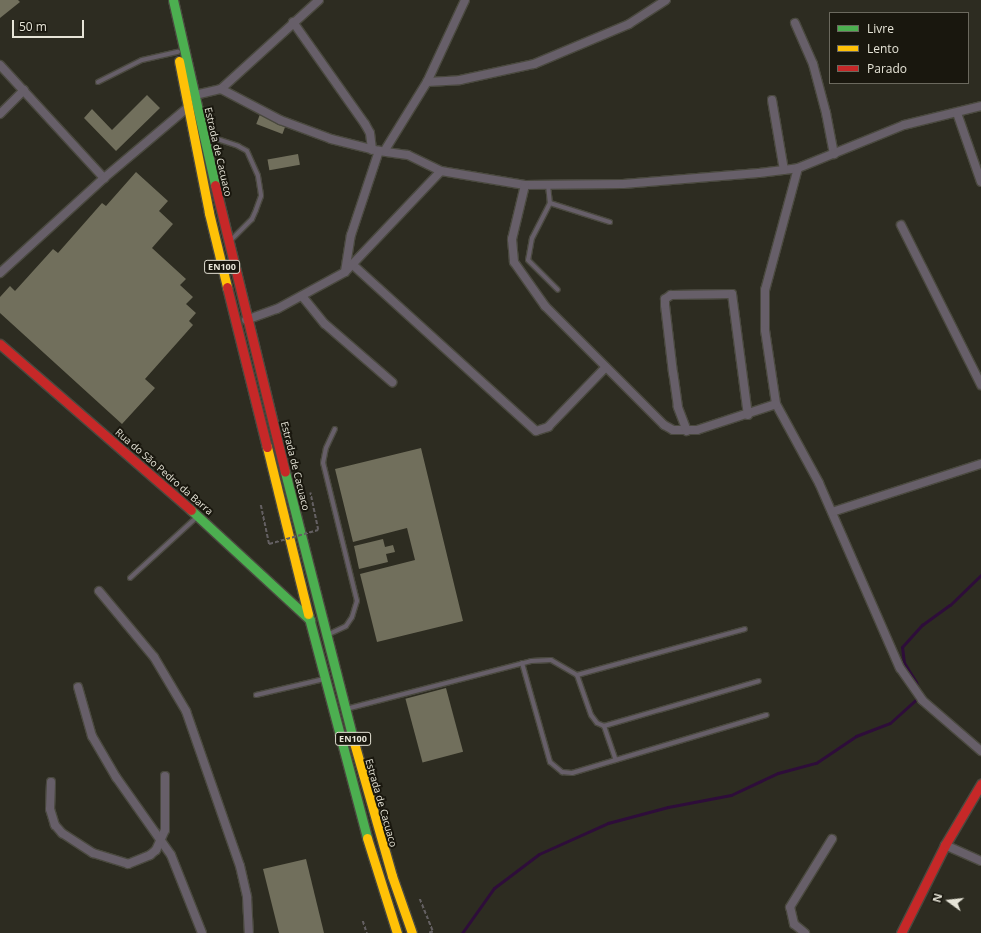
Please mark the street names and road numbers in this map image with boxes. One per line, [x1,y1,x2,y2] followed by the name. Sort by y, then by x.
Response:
[202,106,234,198] street label: Estrada de Cacuaco
[204,260,240,274] road number: EN100
[278,420,312,512] street label: Estrada de Cacuaco
[113,426,215,518] street label: Rua do São Pedro da Barra
[335,732,371,746] road number: EN100
[363,757,399,849] street label: Estrada de Cacuaco

